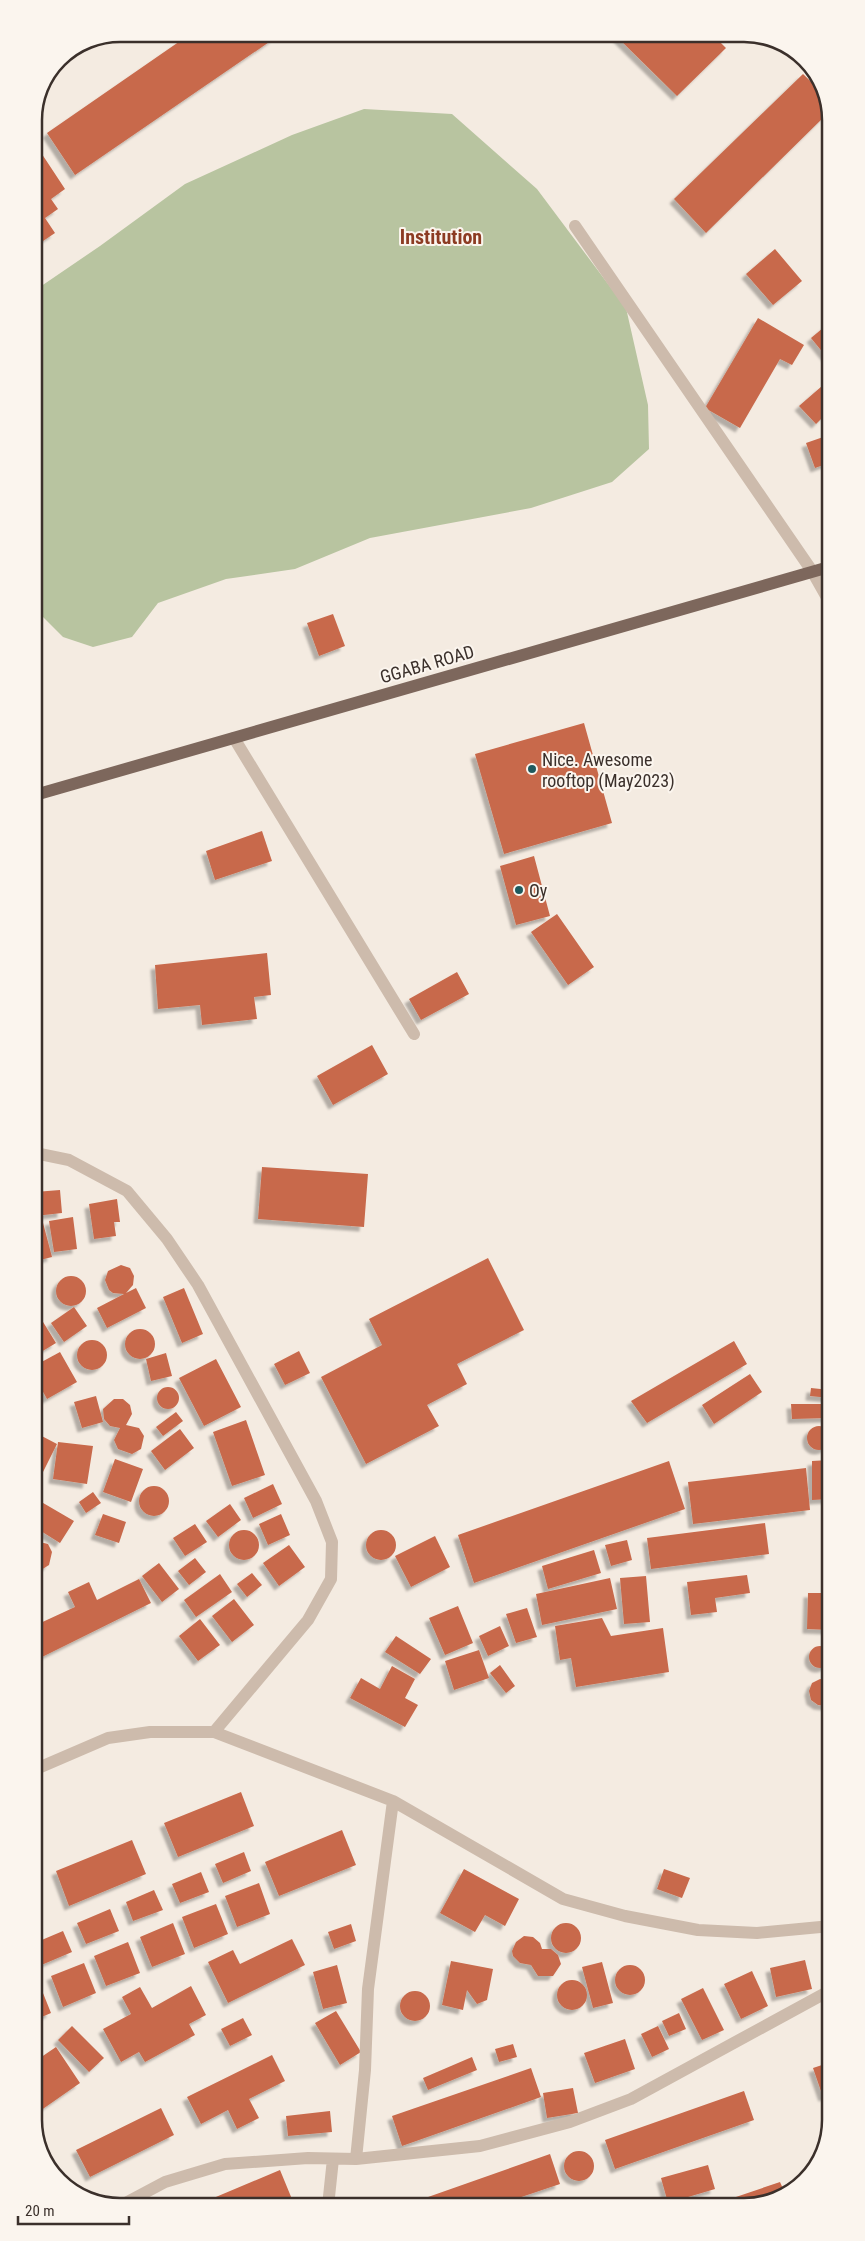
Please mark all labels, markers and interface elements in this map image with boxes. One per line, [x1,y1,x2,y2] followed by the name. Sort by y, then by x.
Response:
[400,225,482,249] district label: Institution
[378,641,476,687] street label: GGABA ROAD
[542,749,675,792] place label: Nice. Awesome rooftop (May2023)
[526,763,538,775] marker: Nice. Awesome rooftop (May2023)
[529,880,548,901] place label: Oy
[513,884,525,896] marker: Oy
[18,2194,129,2226] scale bar
[25,2202,55,2220] text: 20 m

